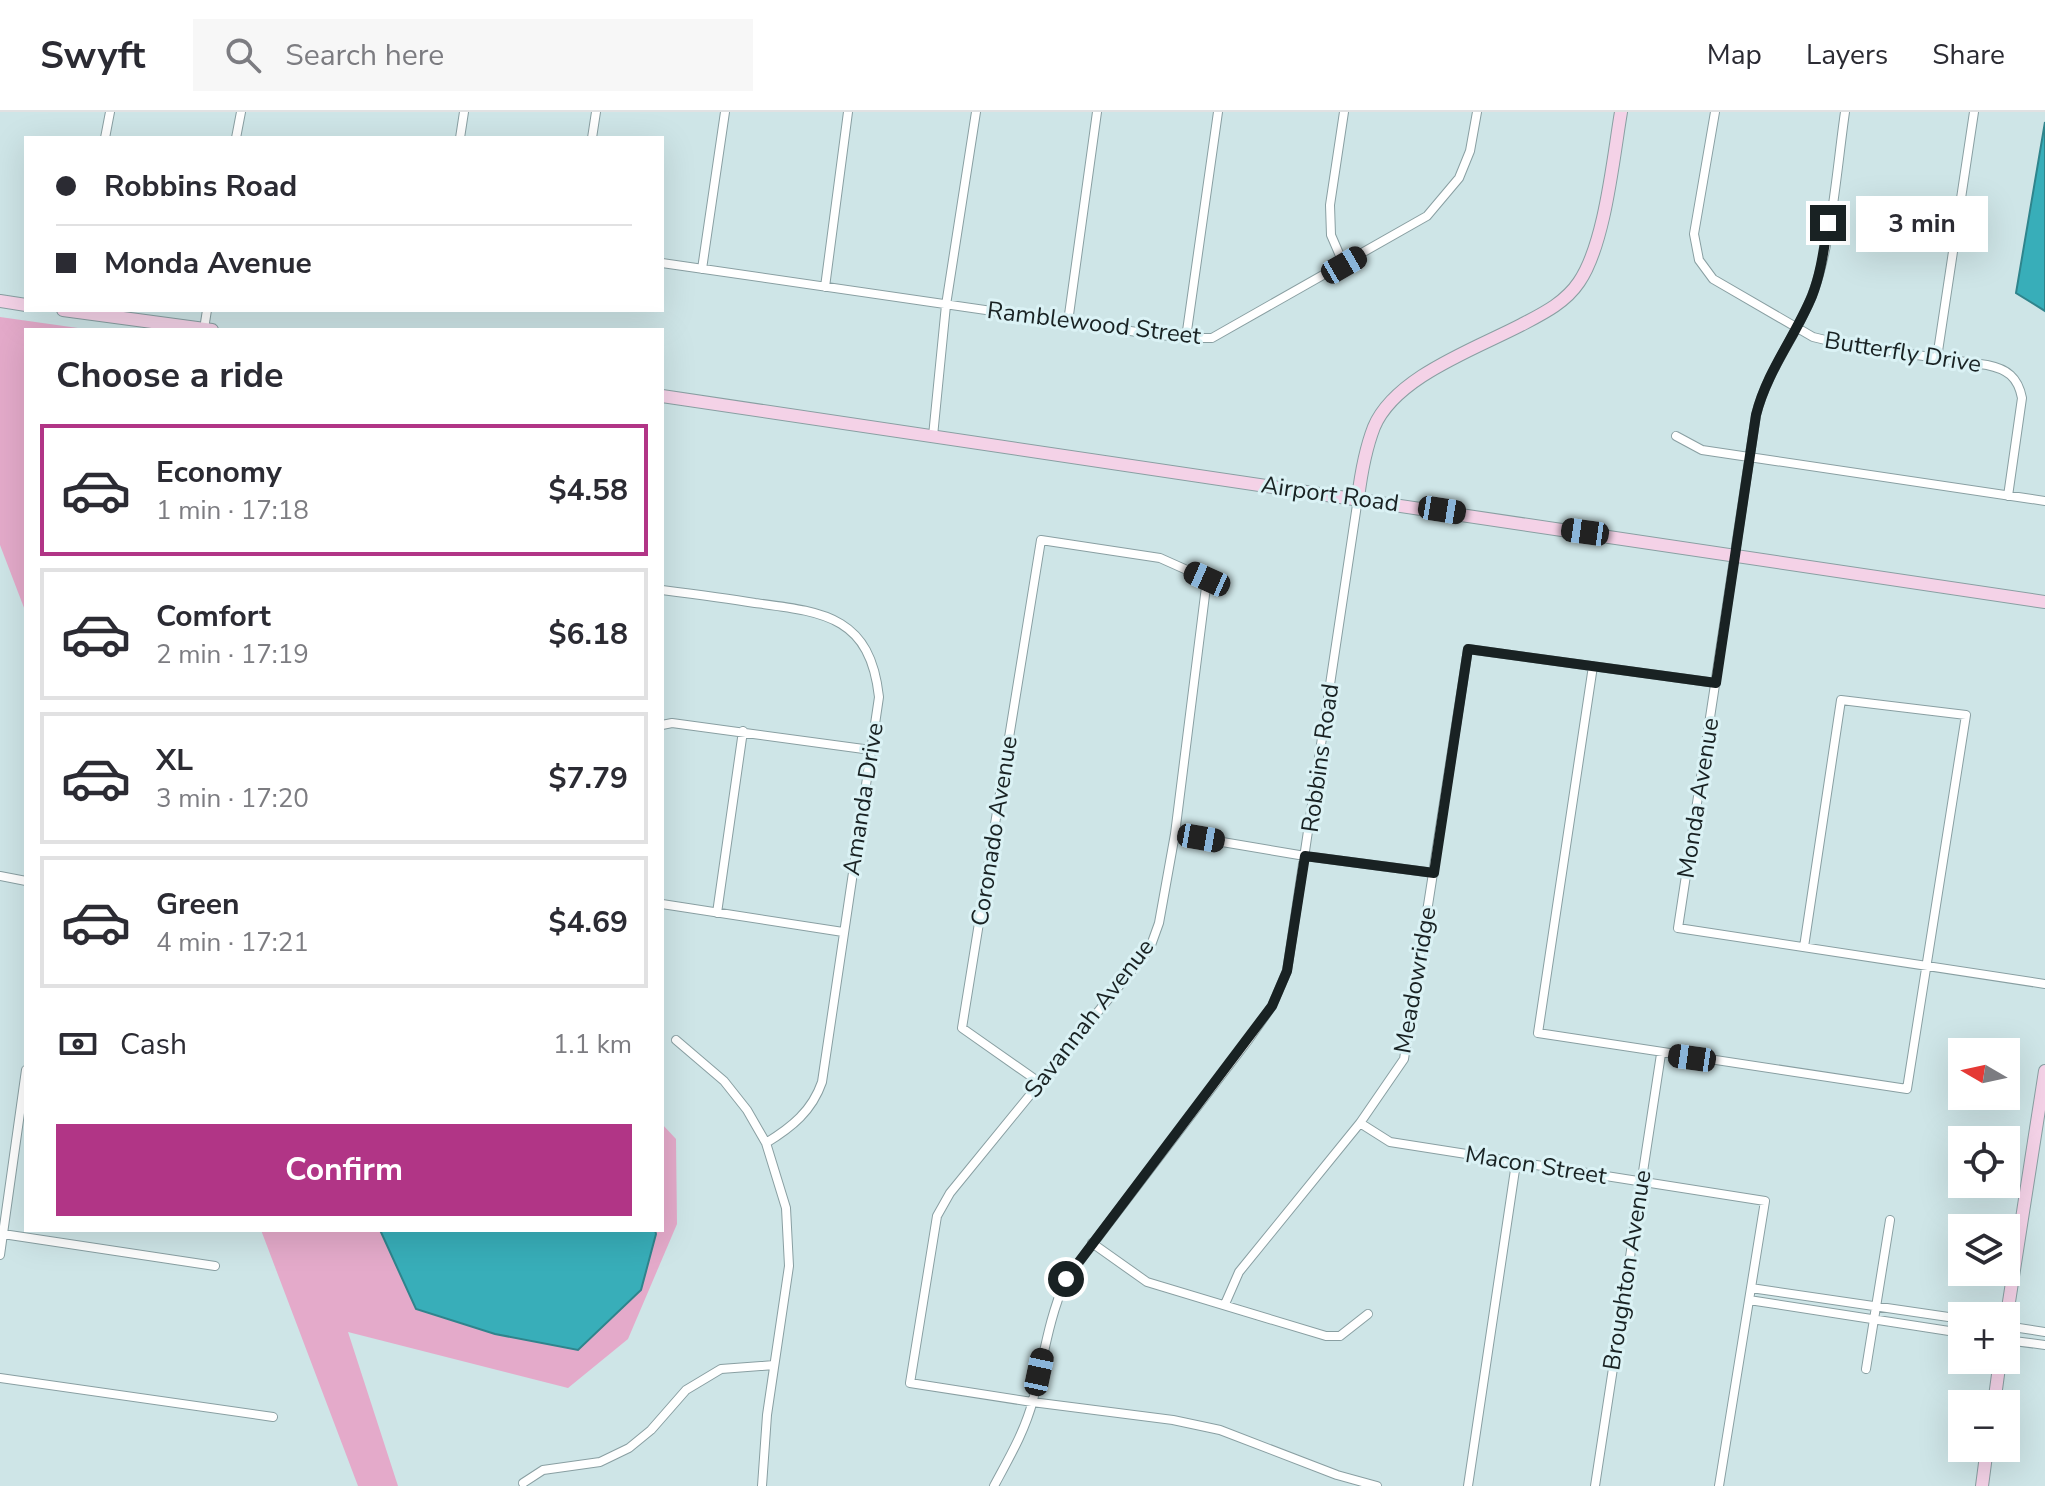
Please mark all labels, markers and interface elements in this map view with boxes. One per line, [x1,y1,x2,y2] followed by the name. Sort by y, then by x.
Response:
[193,19,753,91] search box
[40,30,145,81] text: Swyft
[221,33,265,77] icon: search
[285,35,444,76] text: Search here
[1707,36,1762,74] text: Map
[1806,36,1888,74] text: Layers
[1932,36,2005,74] text: Share
[104,166,297,207] text: Robbins Road
[1856,195,1988,251] callout: 3 min
[1810,205,1846,241] route end
[1888,206,1956,241] text: 3 min
[104,243,312,284] text: Monda Avenue
[1317,243,1371,287] car
[985,294,1203,352] street label: Ramblewood Street
[1822,324,1984,380] street label: Butterfly Drive
[56,351,284,400] text: Choose a ride
[156,452,282,493] text: Economy
[60,454,132,526] icon: car
[1259,469,1401,519] street label: Airport Road
[549,470,628,511] text: $4.58
[156,493,309,528] text: 1 min · 17:18
[1416,494,1468,526] car
[1560,517,1610,547] car
[1180,558,1234,600] car
[156,596,271,637] text: Comfort
[60,598,132,670] icon: car
[549,614,628,655] text: $6.18
[156,637,309,672] text: 2 min · 17:19
[1294,682,1346,834] street label: Robbins Road
[1670,715,1726,881] street label: Monda Avenue
[835,720,891,878] street label: Amanda Drive
[963,734,1025,928] street label: Coronado Avenue
[156,740,193,781] text: XL
[60,742,132,814] icon: car
[549,758,628,799] text: $7.79
[156,781,309,816] text: 3 min · 17:20
[1175,822,1227,854] car
[156,884,240,925] text: Green
[60,886,132,958] icon: car
[549,902,628,943] text: $4.69
[1386,904,1444,1056] street label: Meadowridge
[156,925,309,960] text: 4 min · 17:21
[1017,932,1161,1104] street label: Savannah Avenue
[56,1022,100,1066] icon: cash
[120,1024,187,1065] text: Cash
[553,1027,632,1062] text: 1.1 km
[1948,1038,2020,1110] north arrow
[1948,1038,2020,1462] map controls
[1667,1043,1717,1073] car
[56,1124,632,1216] button: Confirm
[1948,1126,2020,1198] button: locate
[1463,1138,1610,1192] street label: Macon Street
[1595,1168,1659,1372] street label: Broughton Avenue
[1948,1214,2020,1286] button: layers
[1048,1261,1084,1297] route start
[1948,1302,2020,1374] button: +
[1022,1346,1056,1398] car
[1948,1390,2020,1462] button: −

